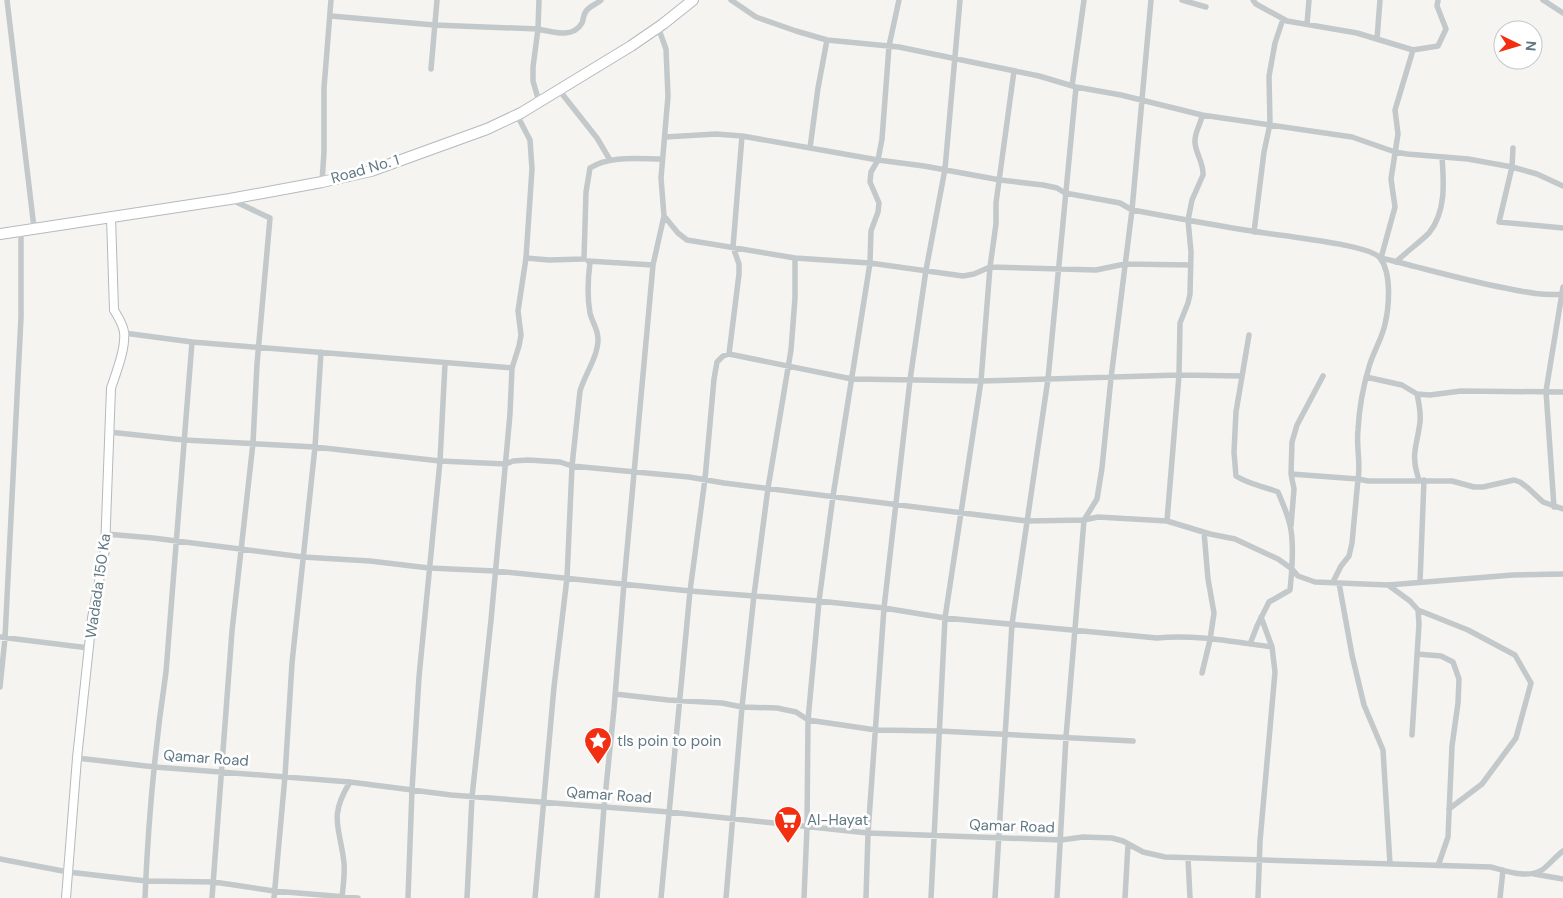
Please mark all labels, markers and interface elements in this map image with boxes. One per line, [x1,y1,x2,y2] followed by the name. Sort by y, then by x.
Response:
[1493,20,1543,70] north arrow
[1522,40,1540,52] text: N
[329,150,401,188] street label: Road No. 1
[81,532,115,640] street label: Wadada 150 Ka
[583,726,613,765] place icon: tls poin to poin
[617,731,721,751] place label: tls poin to poin
[163,745,249,771] street label: Qamar Road
[566,782,652,808] street label: Qamar Road
[773,805,803,844] supermarket icon: Al-Hayat
[807,810,868,830] place label: Al-Hayat
[969,815,1055,837] street label: Qamar Road

